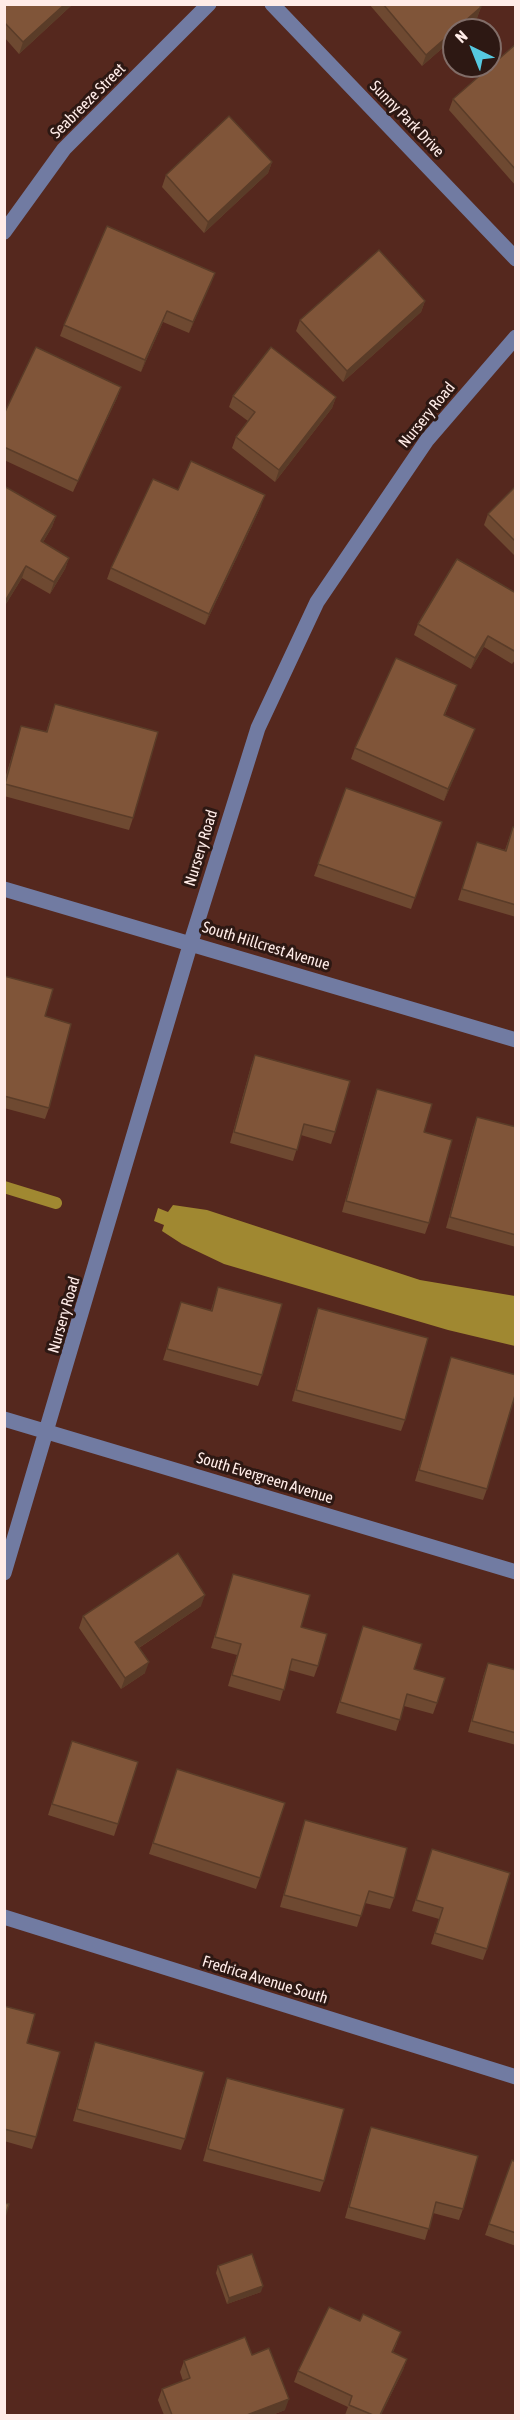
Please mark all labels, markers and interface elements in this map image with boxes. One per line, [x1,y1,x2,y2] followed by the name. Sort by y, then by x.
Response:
[442,18,502,78] north arrow
[451,26,471,46] text: N
[46,59,130,143] street label: Seabreeze Street
[366,77,448,161] street label: Sunny Park Drive
[395,378,459,452] street label: Nursery Road
[180,807,222,889] street label: Nursery Road
[200,917,332,975] street label: South Hillcrest Avenue
[44,1274,84,1356] street label: Nursery Road
[195,1448,335,1508] street label: South Evergreen Avenue
[200,1952,330,2008] street label: Fredrica Avenue South

